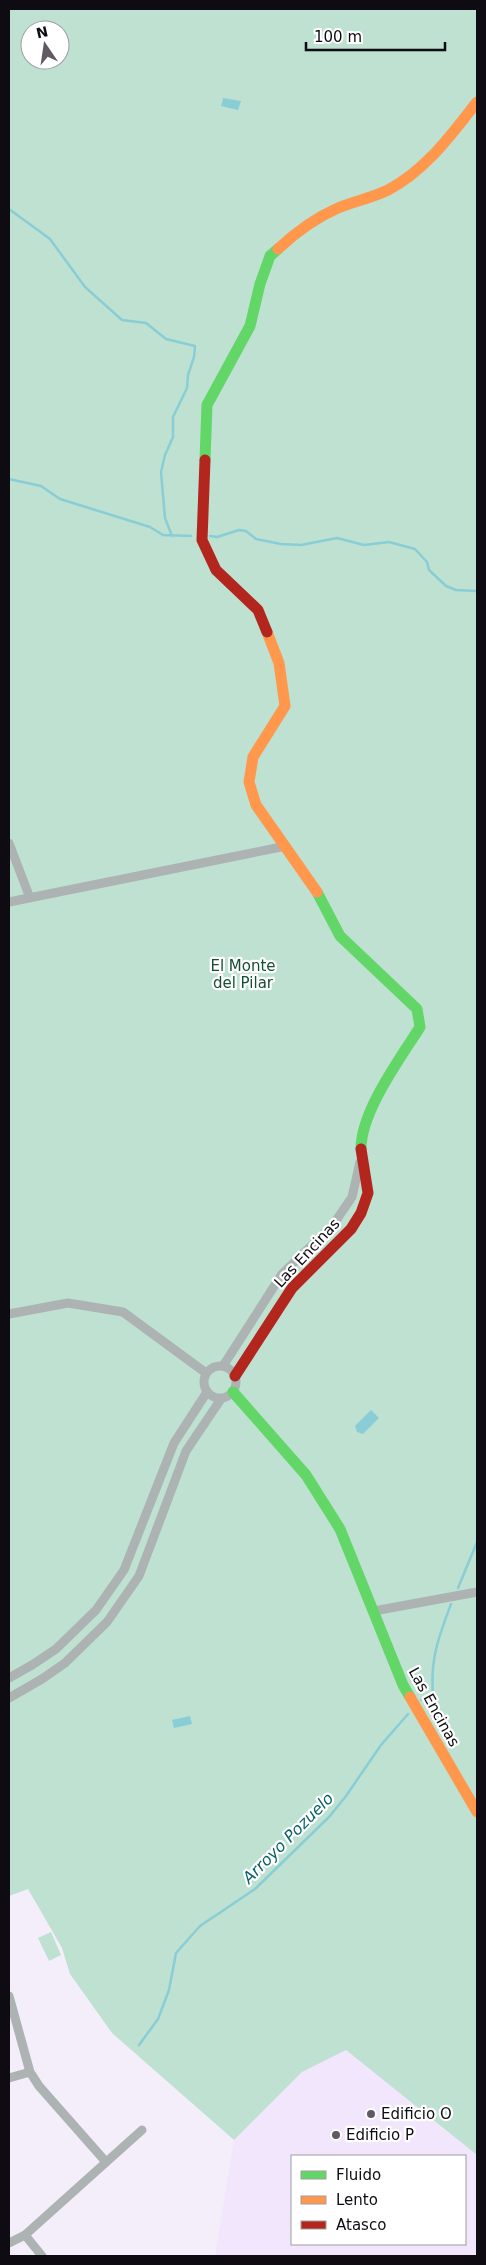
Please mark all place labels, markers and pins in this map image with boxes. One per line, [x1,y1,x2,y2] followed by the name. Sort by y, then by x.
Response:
[381,2105,452,2123] place label: Edificio O
[365,2108,377,2120] marker: Edificio O
[346,2126,414,2144] place label: Edificio P
[330,2129,342,2141] marker: Edificio P

